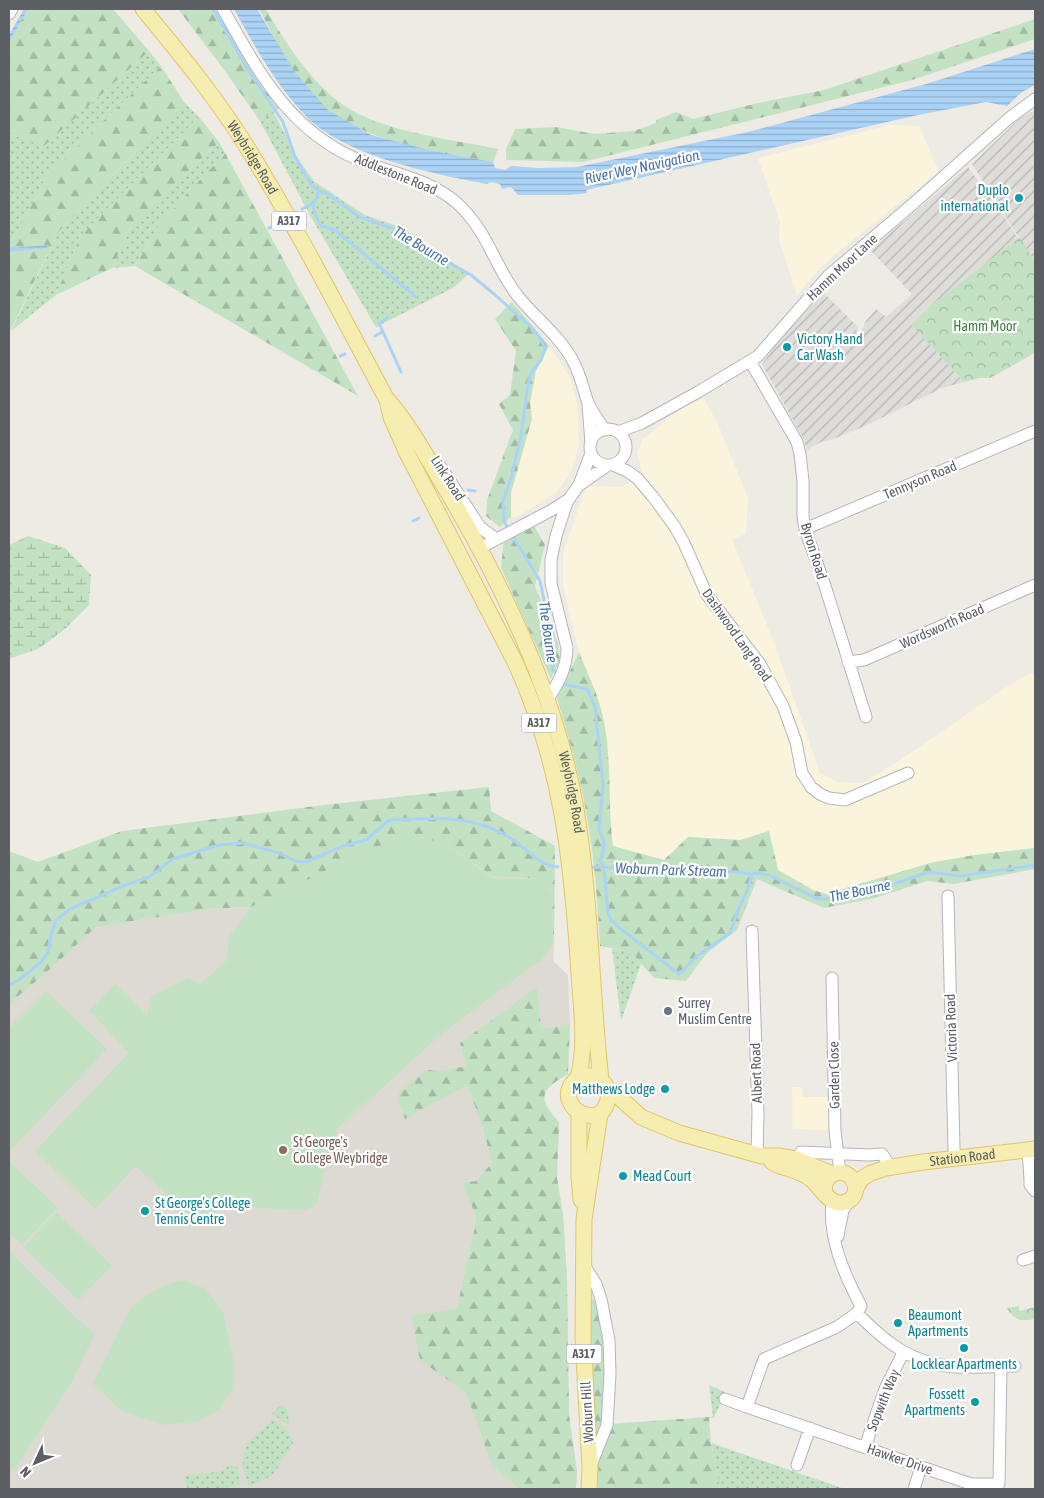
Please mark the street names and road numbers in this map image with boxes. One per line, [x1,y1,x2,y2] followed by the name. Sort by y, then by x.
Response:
[224,118,281,197] street label: Weybridge Road
[353,150,439,198] street label: Addlestone Road
[272,212,306,230] road number: A317
[803,230,881,304] street label: Hamm Moor Lane
[428,453,468,503] street label: Link Road
[881,457,959,503] street label: Tennyson Road
[798,521,830,581] street label: Byron Road
[699,586,775,684] street label: Dashwood Lang Road
[898,600,986,652] street label: Wordsworth Road
[522,714,556,732] road number: A317
[556,750,588,834] street label: Weybridge Road
[942,994,960,1062] street label: Victoria Road
[825,1041,843,1109] street label: Garden Close
[747,1043,765,1103] street label: Albert Road
[929,1146,996,1169] street label: Station Road
[566,1345,602,1364] road number: A317
[863,1367,903,1433] street label: Sopwith Way
[577,1381,597,1443] street label: Woburn Hill
[865,1440,935,1478] street label: Hawker Drive

